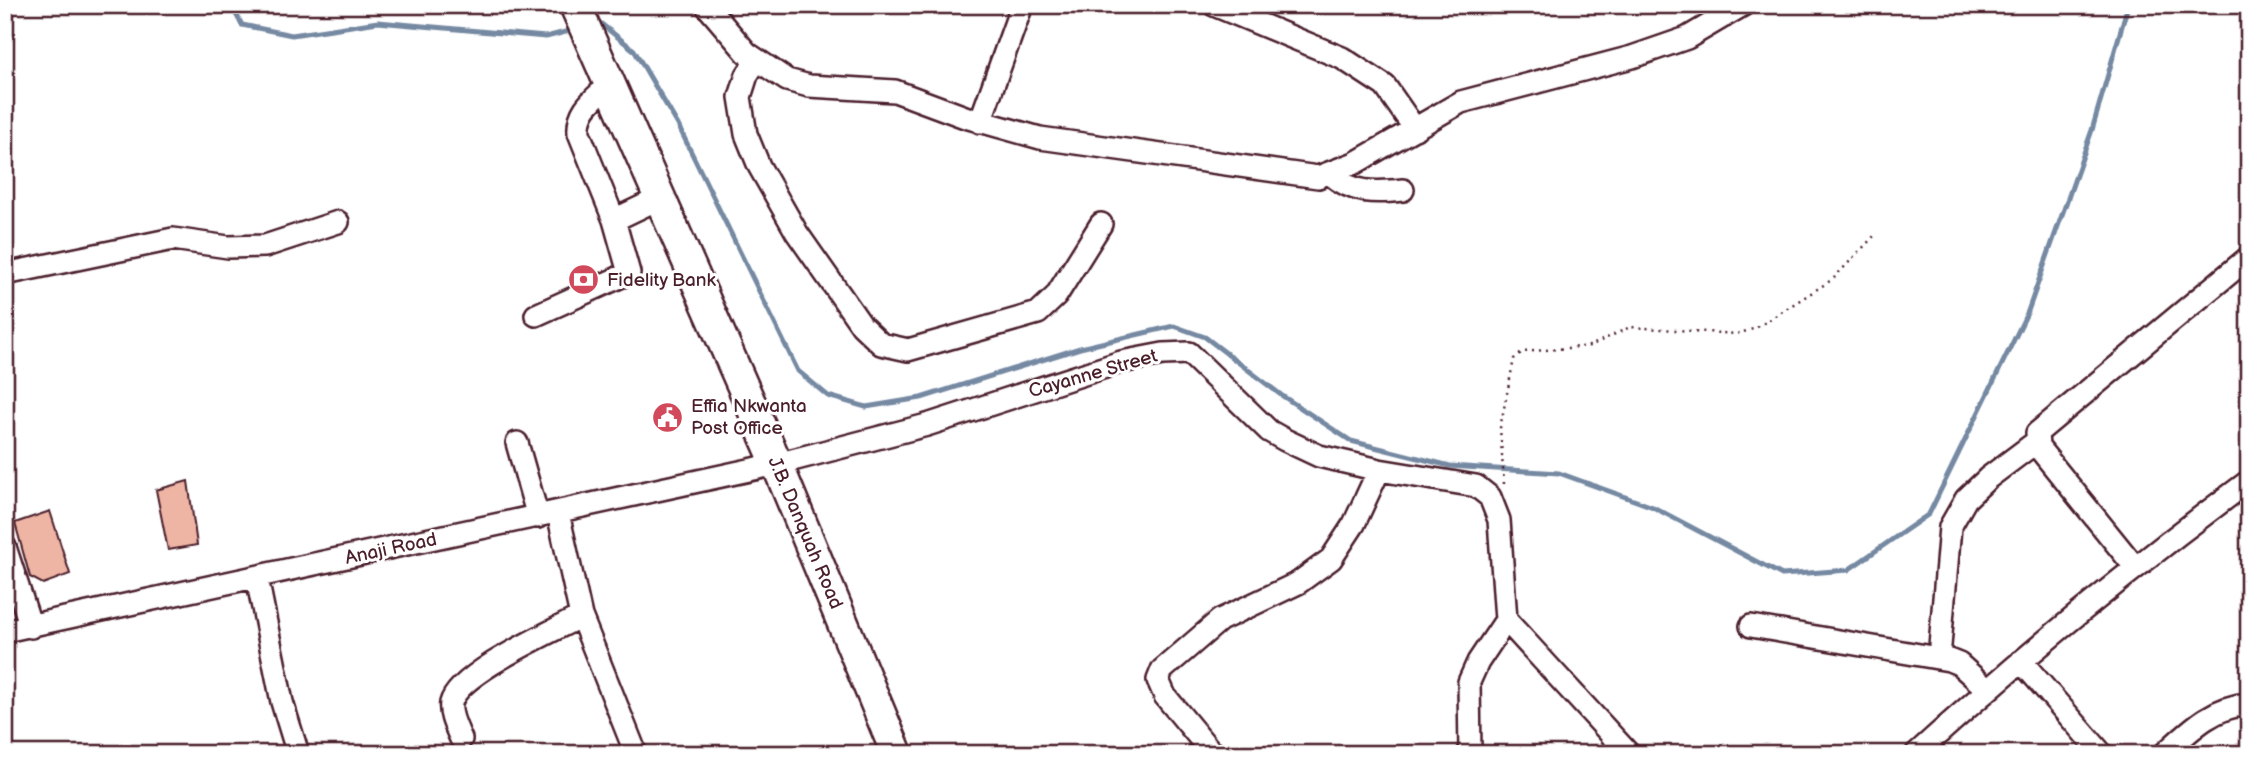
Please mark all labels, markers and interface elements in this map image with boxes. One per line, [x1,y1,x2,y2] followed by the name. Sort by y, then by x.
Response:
[567,263,601,297] bank icon: Fidelity Bank
[607,269,716,292] place label: Fidelity Bank
[1026,345,1160,403] street label: Cayanne Street
[691,395,807,440] place label: Effia Nkwanta Post Office
[651,400,685,434] public building icon: Effia Nkwanta Post Office
[763,453,847,613] street label: J.B. Danquah Road
[343,528,439,570] street label: Anaji Road

